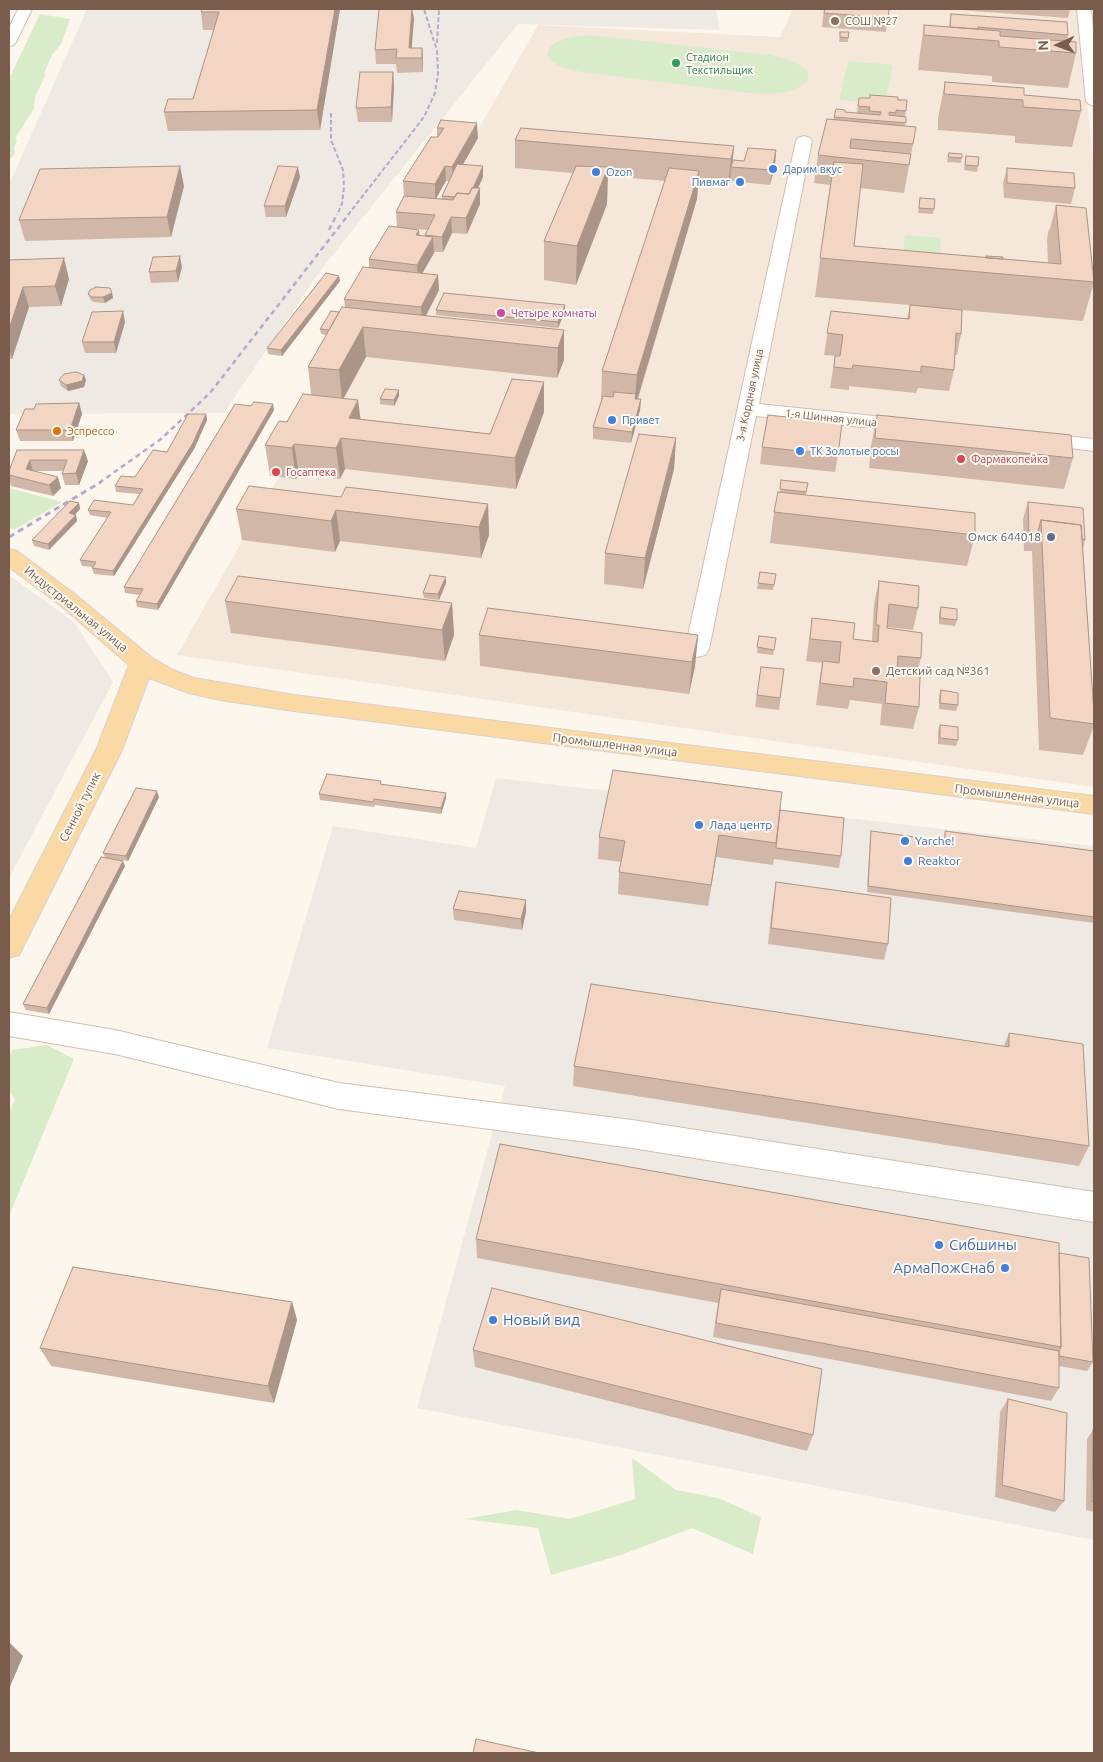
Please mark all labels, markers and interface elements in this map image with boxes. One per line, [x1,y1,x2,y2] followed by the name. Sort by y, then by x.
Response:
[845,14,898,28] place label: СОШ №27
[829,15,841,27] marker: СОШ №27
[1033,20,1083,70] north arrow
[1035,40,1051,51] text: N
[686,50,753,76] place label: Стадион Текстильщик
[670,57,682,69] marker: Стадион Текстильщик
[783,162,842,176] place label: Дарим вкус
[767,163,779,175] marker: Дарим вкус
[606,165,632,179] place label: Ozon
[590,166,602,178] marker: Ozon
[692,175,730,189] place label: Пивмаг
[734,176,746,188] marker: Пивмаг
[511,306,597,320] place label: Четыре комнаты
[495,307,507,319] marker: Четыре комнаты
[734,347,766,443] street label: 3-я Кордная улица
[785,407,877,429] street label: 1-я Шинная улица
[622,413,660,427] place label: Привет
[606,414,618,426] marker: Привет
[67,424,114,438] place label: Эспрессо
[51,425,63,437] marker: Эспрессо
[810,444,899,458] place label: ТК Золотые росы
[794,445,806,457] marker: ТК Золотые росы
[971,452,1048,466] place label: Фармакопейка
[955,453,967,465] marker: Фармакопейка
[286,465,336,479] place label: Госаптека
[270,466,282,478] marker: Госаптека
[968,530,1041,544] place label: Омск 644018
[1045,531,1057,543] marker: Омск 644018
[22,563,130,655] street label: Индустриальная улица
[886,664,990,678] place label: Детский сад №361
[870,665,882,677] marker: Детский сад №361
[552,730,678,760] street label: Промышленная улица
[56,770,104,844] street label: Сенной тупик
[954,781,1080,811] street label: Промышленная улица
[709,818,772,832] place label: Лада центр
[693,819,705,831] marker: Лада центр
[915,834,955,848] place label: Yarche!
[899,835,911,847] marker: Yarche!
[918,854,961,868] place label: Reaktor
[902,855,914,867] marker: Reaktor
[949,1236,1017,1254] place label: Сибшины
[933,1239,945,1251] marker: Сибшины
[893,1259,995,1277] place label: АрмаПожСнаб
[999,1262,1011,1274] marker: АрмаПожСнаб
[503,1311,580,1329] place label: Новый вид
[487,1314,499,1326] marker: Новый вид

